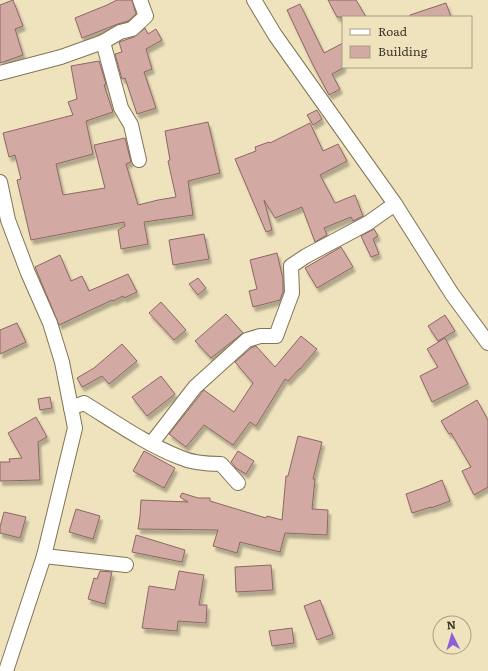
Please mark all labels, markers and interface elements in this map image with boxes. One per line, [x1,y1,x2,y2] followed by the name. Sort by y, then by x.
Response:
[342,16,472,68] legend
[378,22,408,40] text: Road
[378,42,428,60] text: Building
[432,615,472,655] north arrow
[446,616,456,632] text: N

